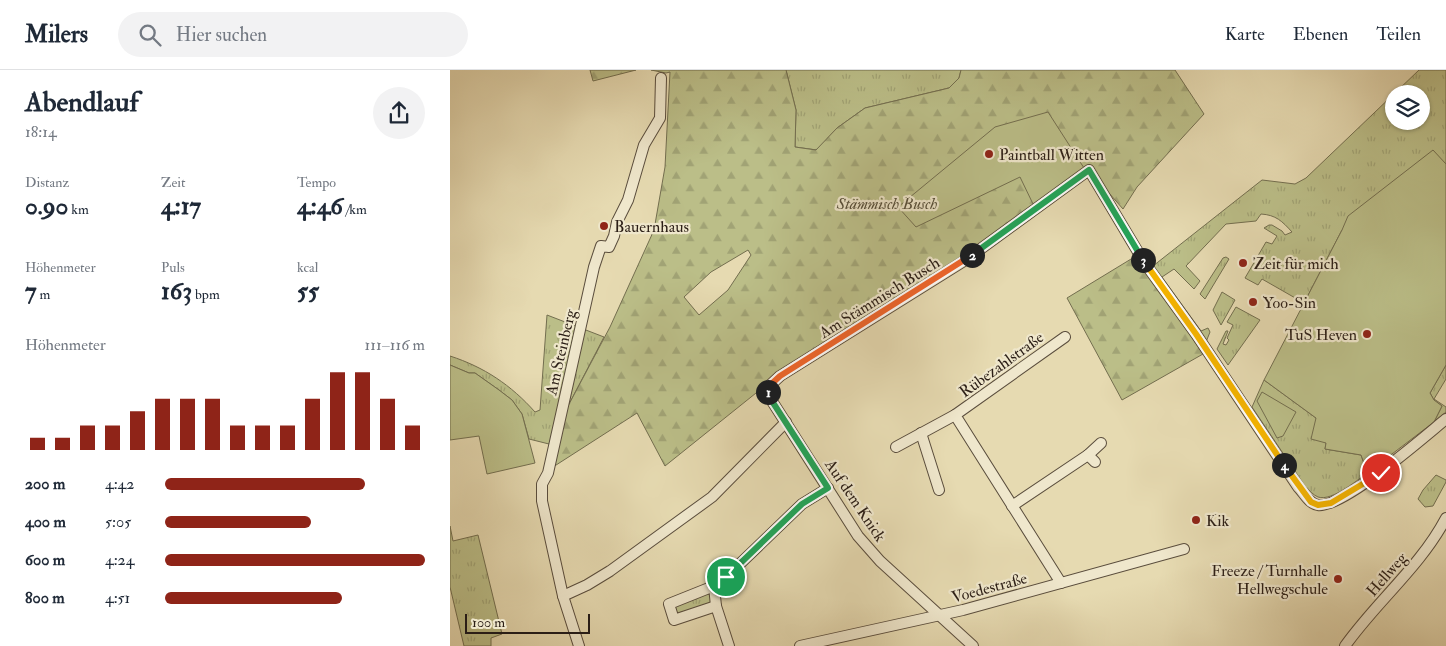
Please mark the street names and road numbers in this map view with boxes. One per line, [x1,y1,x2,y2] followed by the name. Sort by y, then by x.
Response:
[815,252,944,344] street label: Am Stämmisch Busch
[541,306,581,398] street label: Am Steinberg
[955,327,1048,402] street label: Rübezahlstraße
[820,455,890,546] street label: Auf dem Knick
[1362,548,1412,601] street label: Hellweg
[949,568,1030,608] street label: Voedestraße

